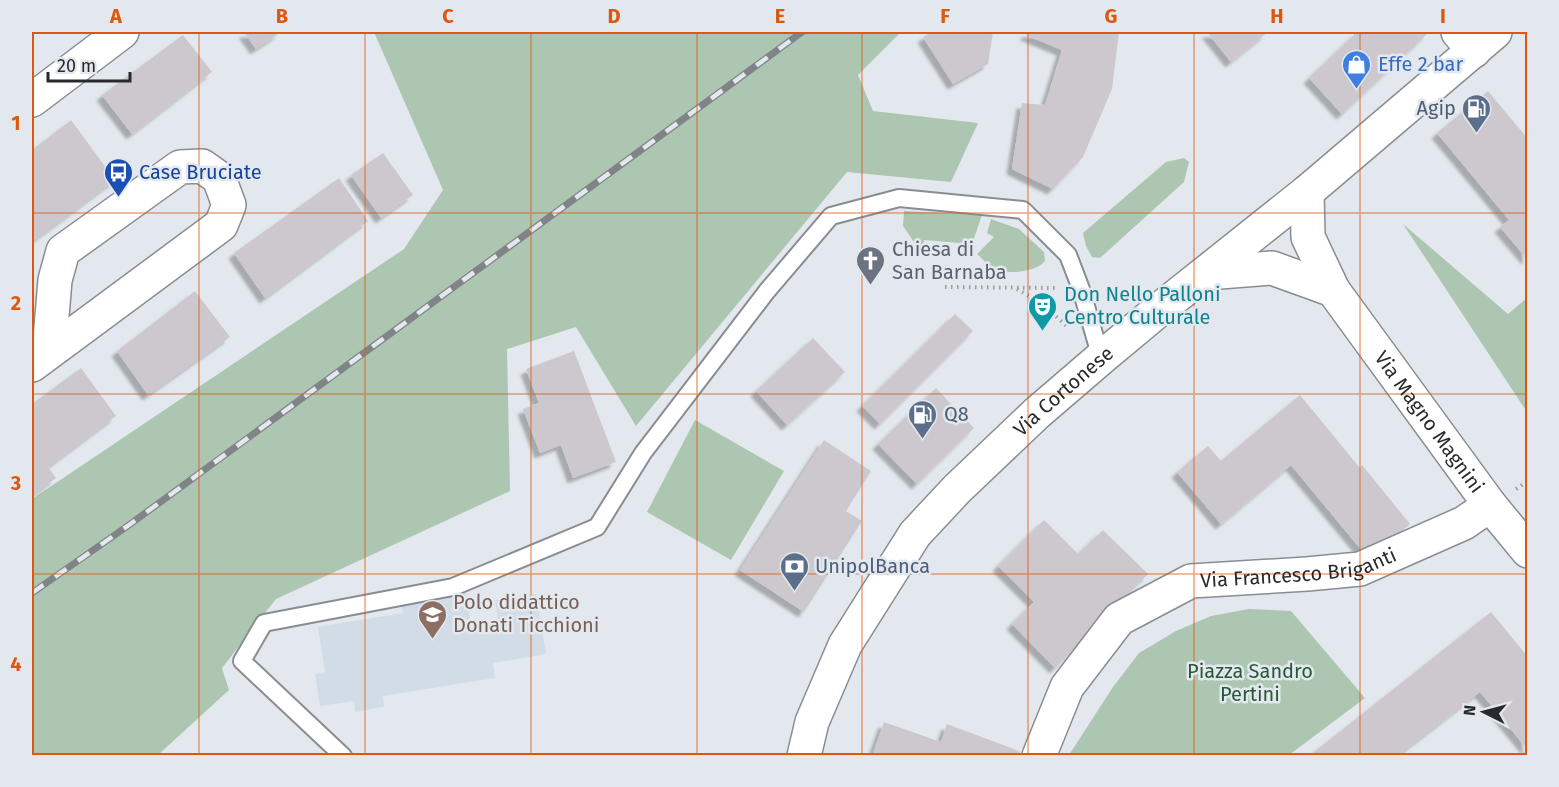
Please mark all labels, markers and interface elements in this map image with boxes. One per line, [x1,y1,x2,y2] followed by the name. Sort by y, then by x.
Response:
[109,4,123,28] text: A
[276,4,288,28] text: B
[442,4,454,28] text: C
[607,4,621,28] text: D
[775,4,785,28] text: E
[940,4,950,28] text: F
[1105,4,1117,28] text: G
[1270,4,1284,28] text: H
[1440,4,1446,28] text: I
[48,45,130,83] scale bar
[1341,48,1373,90] shop icon: Effe 2 bar
[1378,52,1463,76] place label: Effe 2 bar
[57,55,96,77] text: 20 m
[1461,92,1493,134] fuel station icon: Agip
[1417,96,1456,120] place label: Agip
[11,111,21,135] text: 1
[102,156,134,198] bus stop icon: Case Bruciate
[139,160,262,184] place label: Case Bruciate
[892,237,1007,284] place label: Chiesa di San Barnaba
[855,244,887,286] church icon: Chiesa di San Barnaba
[1064,282,1221,329] place label: Don Nello Palloni Centro Culturale
[1027,290,1059,332] theatre icon: Don Nello Palloni Centro Culturale
[11,291,21,315] text: 2
[1008,341,1118,441] street label: Via Cortonese
[1370,346,1489,498] street label: Via Magno Magnini
[907,398,939,440] fuel station icon: Q8
[944,402,969,426] place label: Q8
[10,471,21,495] text: 3
[1200,543,1400,592] street label: Via Francesco Briganti
[778,550,810,592] bank icon: UnipolBanca
[815,554,930,578] place label: UnipolBanca
[453,590,599,637] place label: Polo didattico Donati Ticchioni
[416,598,448,640] school or university icon: Polo didattico Donati Ticchioni
[10,652,22,676] text: 4
[1187,659,1313,706] park label: Piazza Sandro Pertini
[1454,682,1514,742] north arrow
[1460,704,1480,717] text: N

